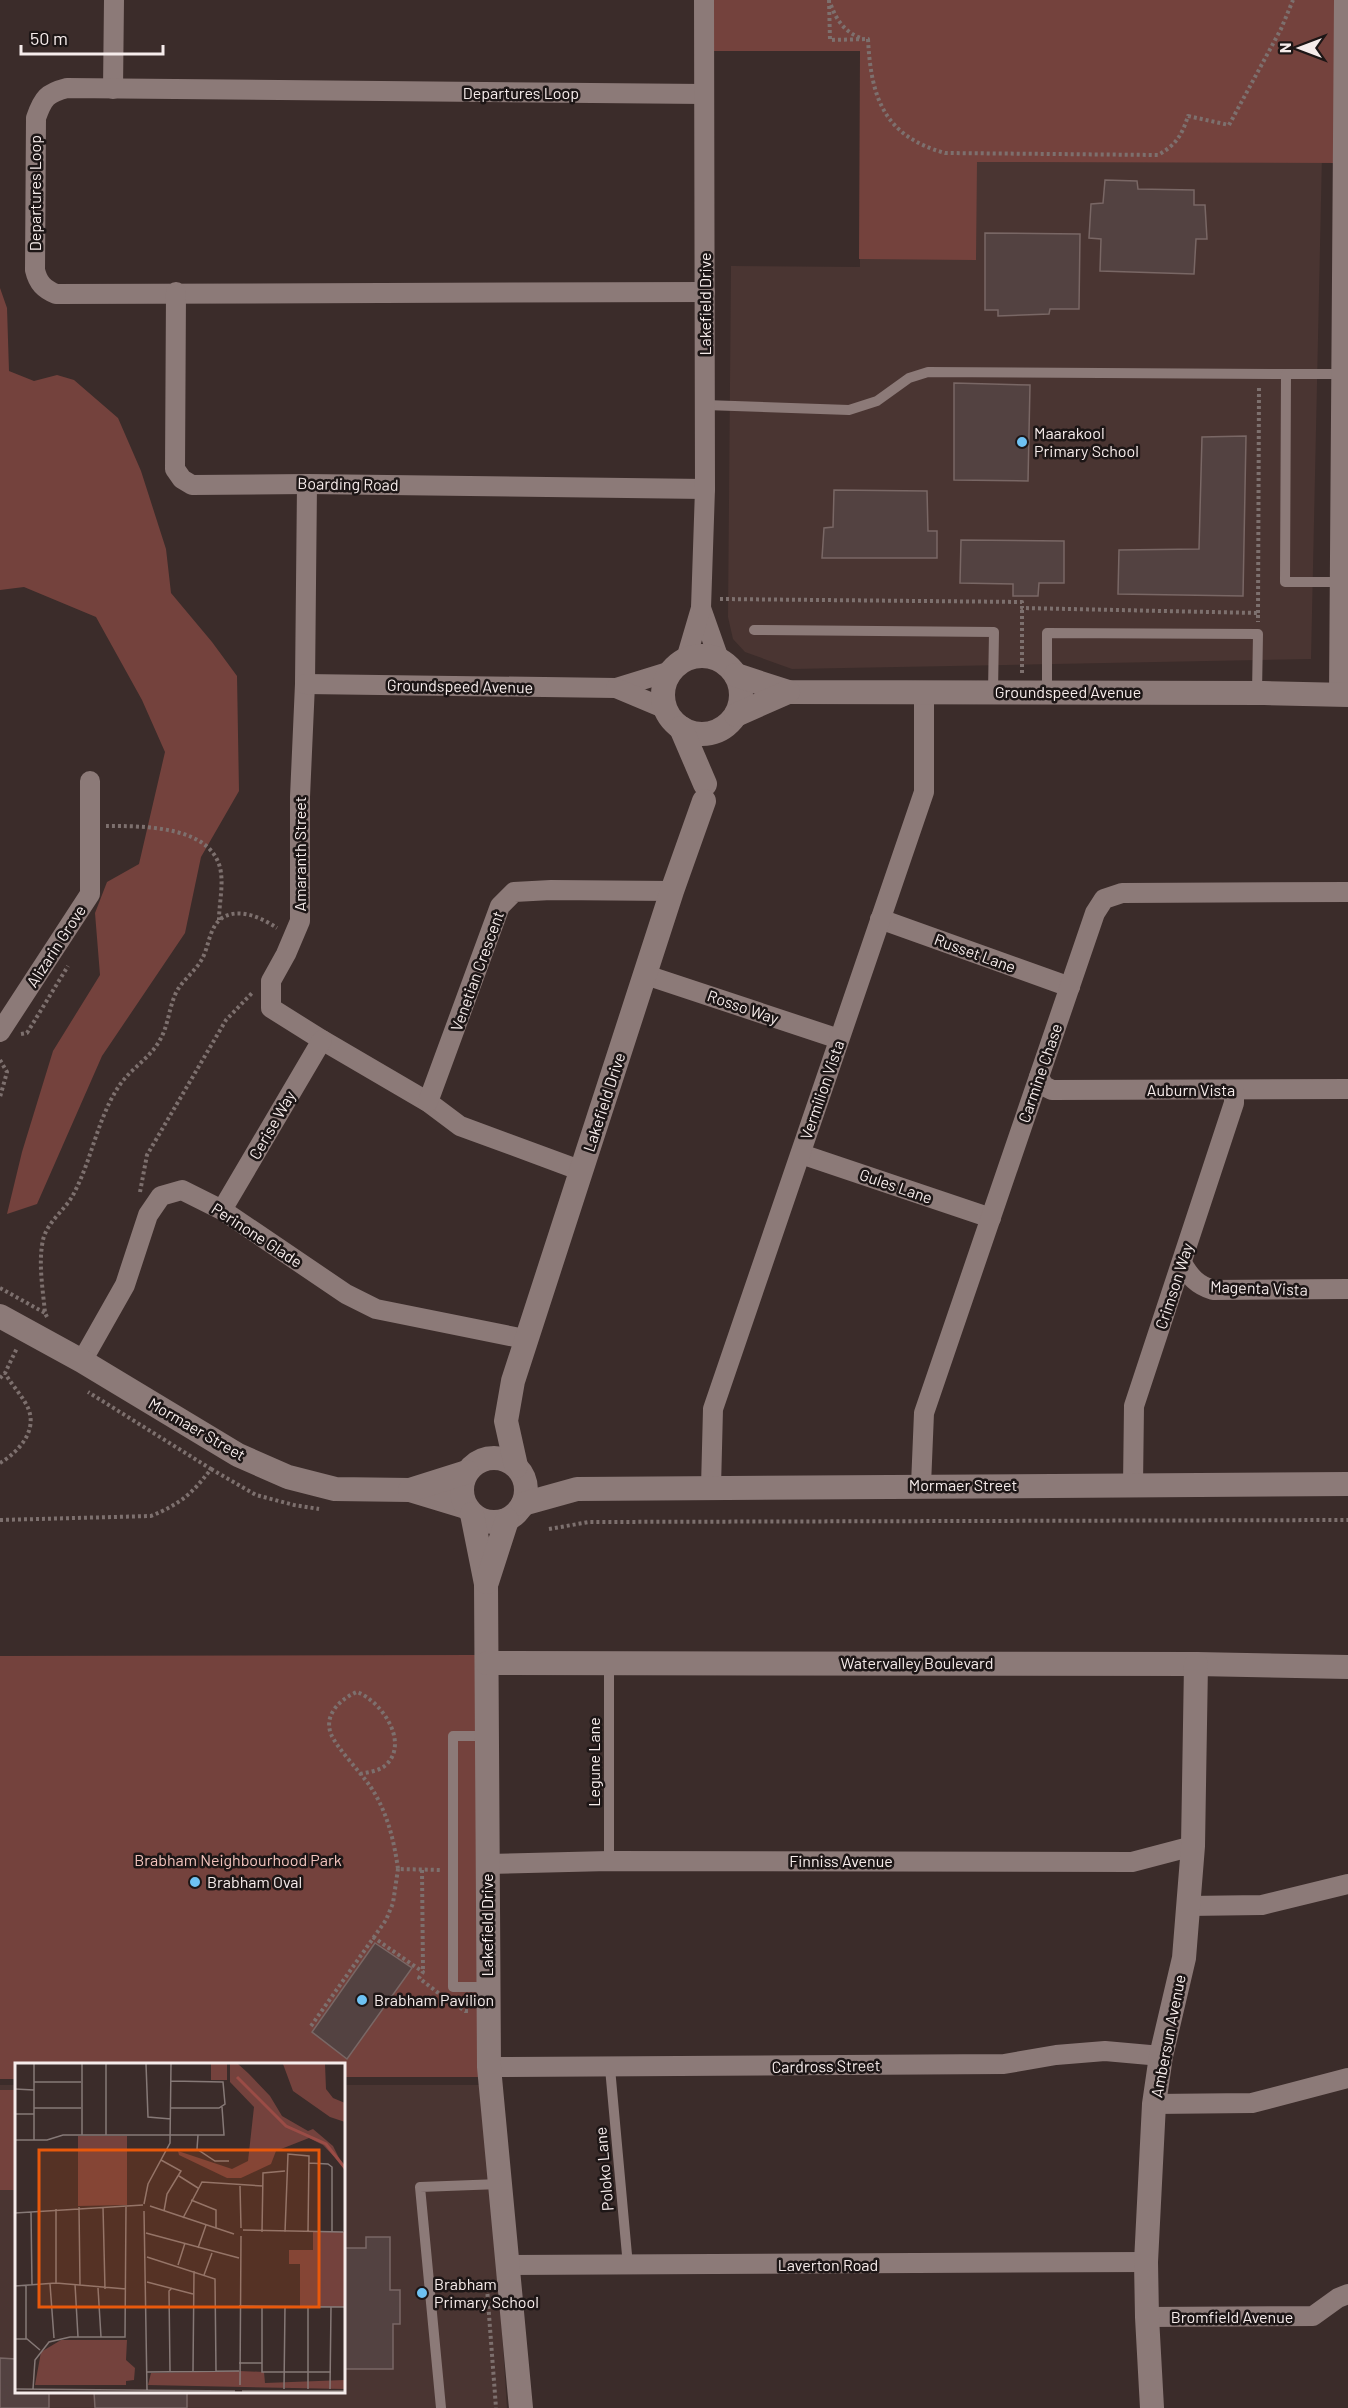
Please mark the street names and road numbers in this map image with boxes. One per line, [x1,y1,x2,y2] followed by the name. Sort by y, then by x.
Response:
[463,83,579,102] street label: Departures Loop
[25,135,44,251] street label: Departures Loop
[695,252,714,356] street label: Lakefield Drive
[297,473,399,494] street label: Boarding Road
[387,675,533,696] street label: Groundspeed Avenue
[995,682,1141,701] street label: Groundspeed Avenue
[290,796,309,912] street label: Amaranth Street
[22,901,89,990] street label: Alizarin Grove
[446,908,507,1034] street label: Venetian Crescent
[932,929,1018,976] street label: Russet Lane
[705,985,782,1028] street label: Rosso Way
[1014,1021,1065,1125] street label: Carmine Chase
[796,1038,847,1142] street label: Vermilion Vista
[579,1050,628,1154] street label: Lakefield Drive
[1147,1080,1235,1099] street label: Auburn Vista
[244,1086,299,1163] street label: Cerise Way
[857,1164,935,1207] street label: Gules Lane
[208,1198,306,1271] street label: Perinone Glade
[1151,1240,1197,1331] street label: Crimson Way
[1210,1276,1308,1299] street label: Magenta Vista
[145,1393,249,1464] street label: Mormaer Street
[909,1475,1017,1494] street label: Mormaer Street
[840,1653,994,1672] street label: Watervalley Boulevard
[584,1717,603,1807] street label: Legune Lane
[789,1851,893,1870] street label: Finniss Avenue
[477,1873,496,1977] street label: Lakefield Drive
[1146,1973,1189,2099] street label: Ambersun Avenue
[771,2055,881,2076] street label: Cardross Street
[590,2126,617,2212] street label: Poloko Lane
[778,2255,878,2274] street label: Laverton Road
[1171,2307,1293,2326] street label: Bromfield Avenue

